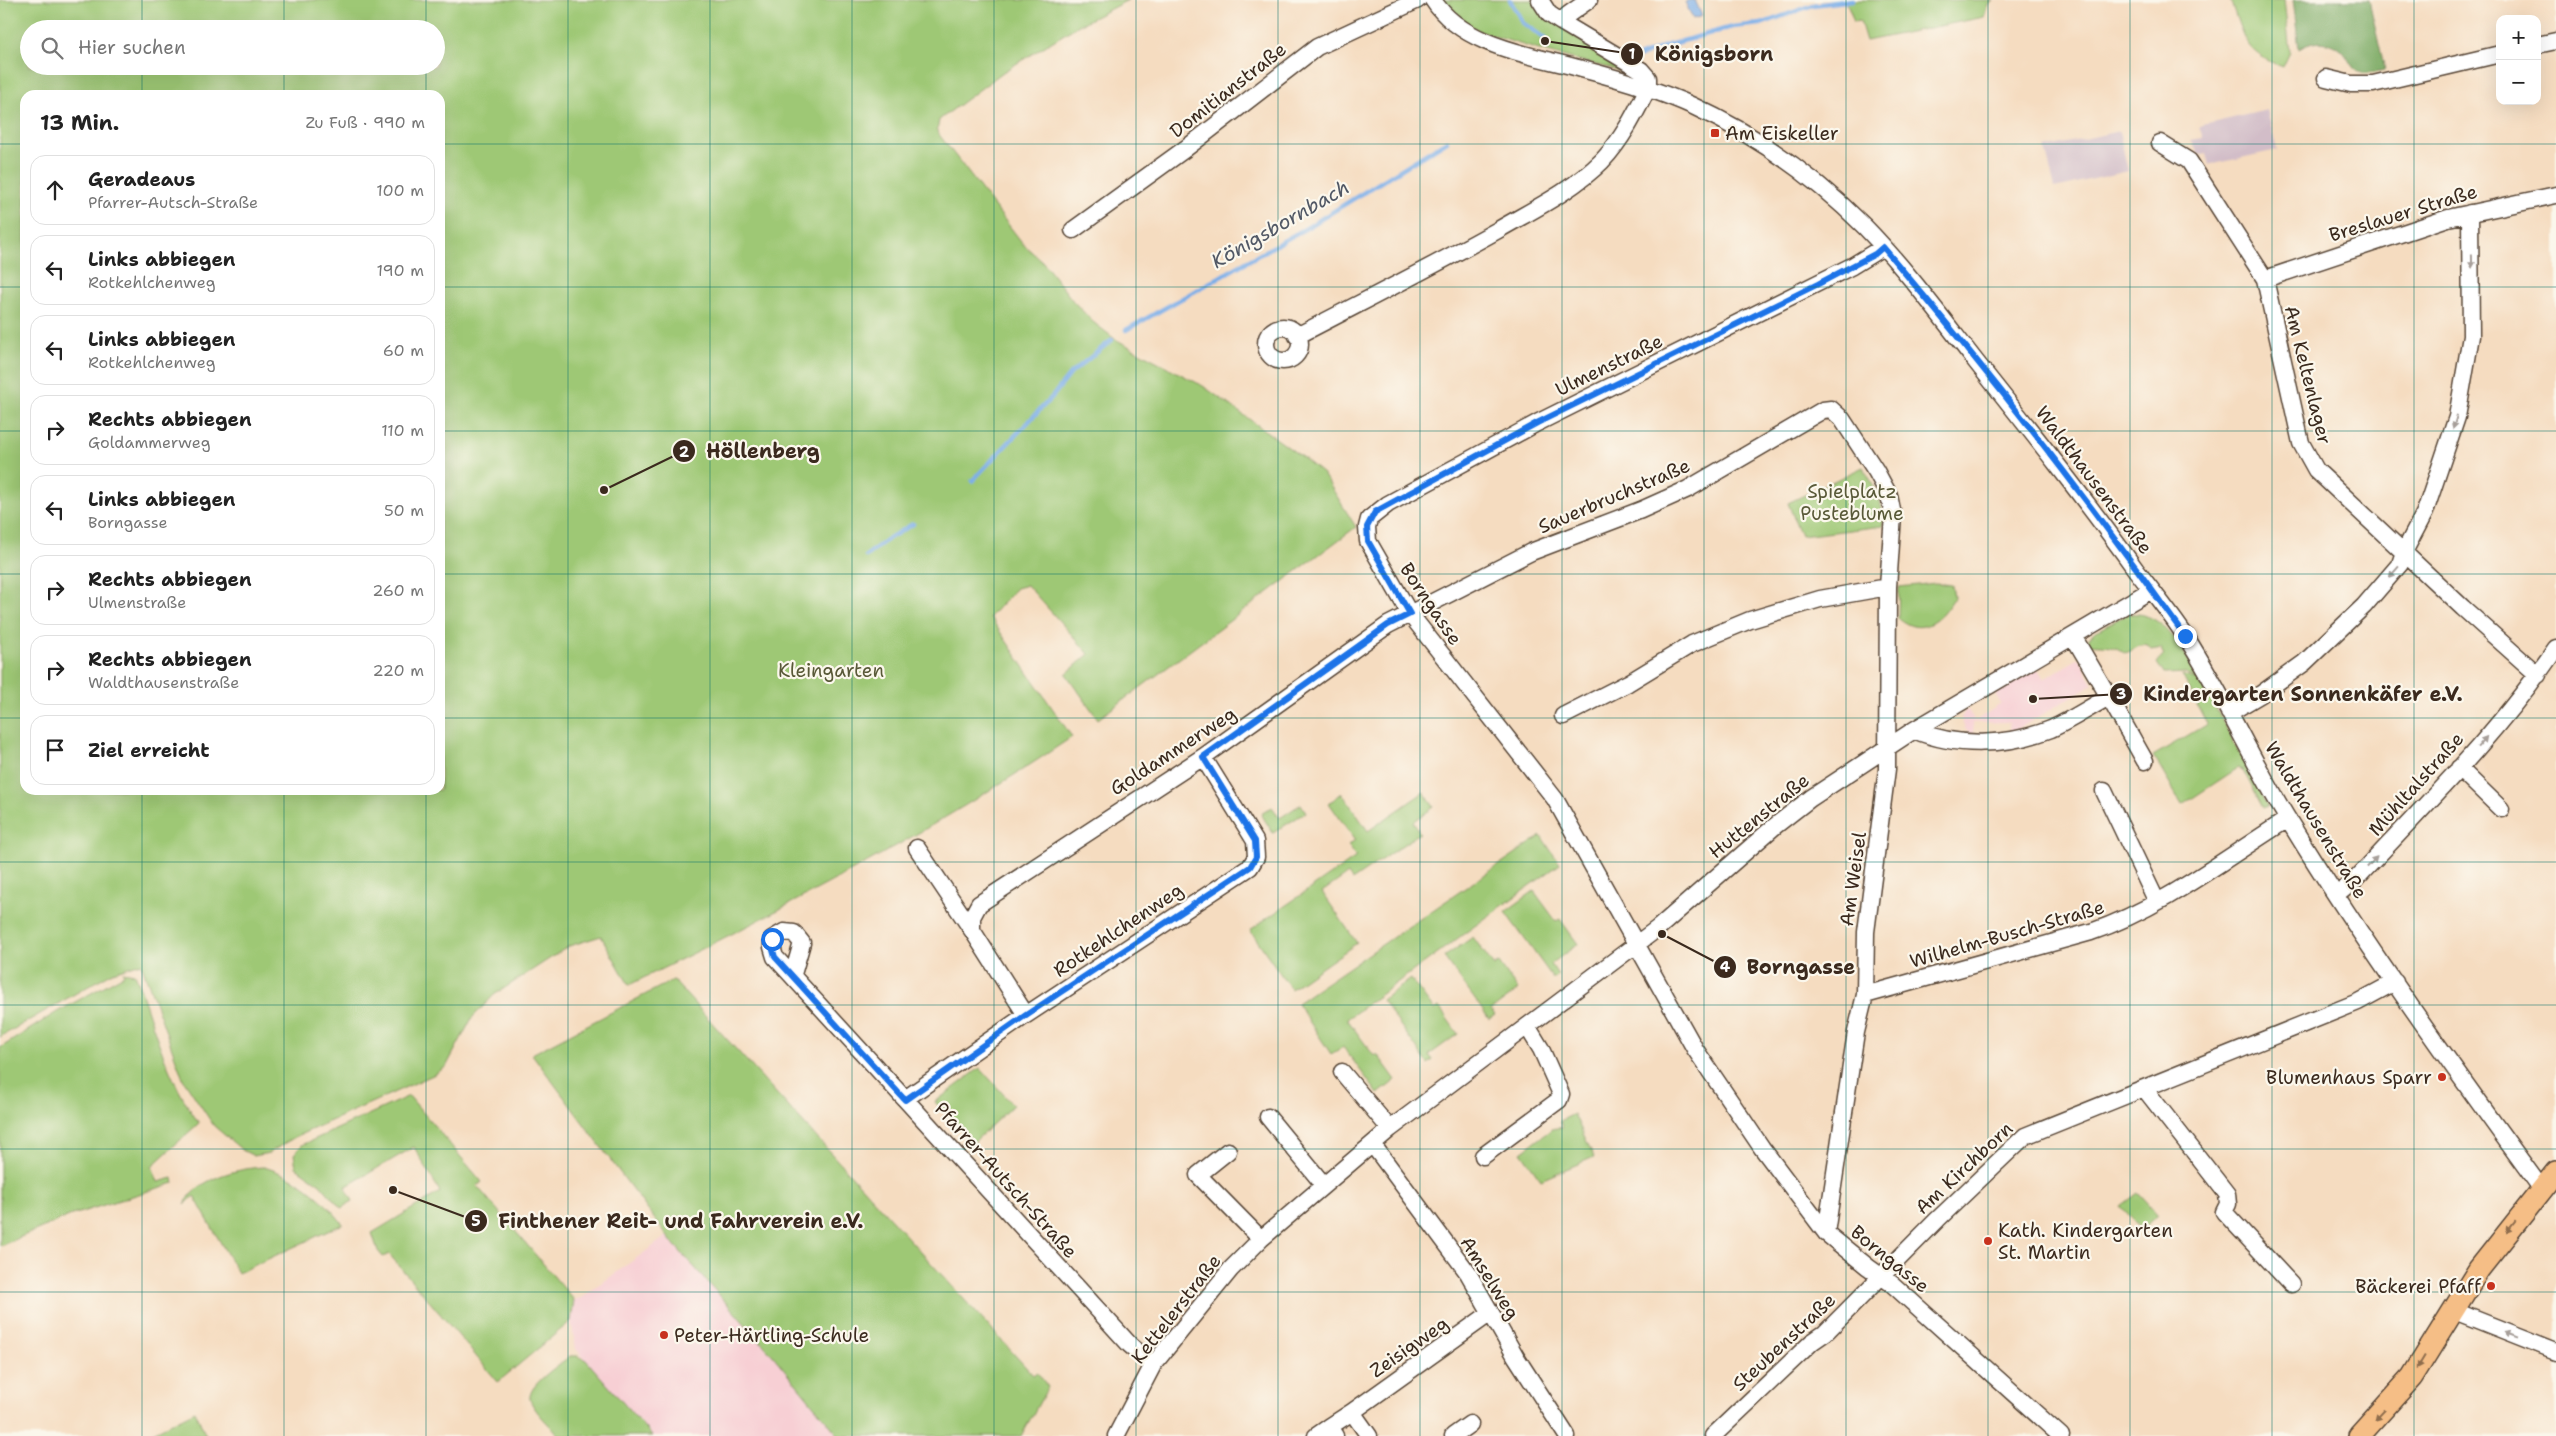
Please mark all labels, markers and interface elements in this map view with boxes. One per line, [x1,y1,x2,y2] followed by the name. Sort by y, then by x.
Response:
[2496,15,2541,105] map controls
[2496,15,2541,60] button: +
[20,20,445,75] search box
[38,34,66,62] icon: search
[78,35,186,60] text: Hier suchen
[1620,36,1783,71] callout: Königsborn
[1165,37,1291,143] street label: Domitianstraße
[1655,41,1773,67] text: Königsborn
[1629,44,1636,64] text: 1
[2496,60,2541,105] button: −
[40,109,119,137] text: 13 Min.
[305,112,425,133] text: Zu Fuß · 990 m
[1725,121,1839,146] place label: Am Eiskeller
[1709,127,1721,139] marker: Am Eiskeller
[88,167,195,192] text: Geradeaus
[1206,174,1354,274] water label: Königsbornbach
[41,176,69,204] icon: ahead
[2326,179,2480,247] street label: Breslauer Straße
[376,180,424,201] text: 100 m
[88,192,258,213] text: Pfarrer-Autsch-Straße
[88,247,235,272] text: Links abbiegen
[2468,254,2476,270] one-way arrow
[41,256,69,284] icon: left
[377,260,424,281] text: 190 m
[88,272,215,293] text: Rotkehlchenweg
[2279,303,2337,447] street label: Am Keltenlager
[88,327,235,352] text: Links abbiegen
[1551,328,1667,402] street label: Ulmenstraße
[41,336,69,364] icon: left
[383,340,424,361] text: 60 m
[88,352,215,373] text: Rotkehlchenweg
[2030,401,2158,559] street label: Waldthausenstraße
[88,407,252,432] text: Rechts abbiegen
[2451,415,2459,430] one-way arrow
[41,416,69,444] icon: right
[381,420,424,441] text: 110 m
[88,432,210,453] text: Goldammerweg
[671,434,830,469] callout: Höllenberg
[706,438,820,464] text: Höllenberg
[679,442,690,462] text: 2
[1534,453,1694,539] street label: Sauerbruchstraße
[1800,479,1904,526] park label: Spielplatz Pusteblume
[88,487,235,512] text: Links abbiegen
[41,496,69,524] icon: left
[384,500,424,521] text: 50 m
[88,512,168,533] text: Borngasse
[1394,558,1468,650] street label: Borngasse
[2388,565,2399,578] one-way arrow
[88,567,252,592] text: Rechts abbiegen
[41,576,69,604] icon: right
[372,580,424,601] text: 260 m
[88,592,186,613] text: Ulmenstraße
[2174,625,2197,648] route end
[88,647,252,672] text: Rechts abbiegen
[41,656,69,684] icon: right
[778,658,884,683] park label: Kleingarten
[372,660,424,681] text: 220 m
[88,672,239,693] text: Waldthausenstraße
[2108,676,2473,711] callout: Kindergarten Sonnenkäfer e.V.
[2143,681,2463,707] text: Kindergarten Sonnenkäfer e.V.
[2116,684,2126,704] text: 3
[1105,701,1241,801] street label: Goldammerweg
[2363,727,2469,841] street label: Mühltalstraße
[2476,735,2487,748] one-way arrow
[41,736,69,764] icon: arrive
[2259,737,2373,903] street label: Waldthausenstraße
[88,738,209,763] text: Ziel erreicht
[1704,768,1814,864] street label: Huttenstraße
[1834,830,1872,928] street label: Am Weisel
[2366,856,2378,868] one-way arrow
[1048,877,1188,983] street label: Rotkehlchenweg
[1907,894,2107,974] street label: Wilhelm-Busch-Straße
[761,928,784,951] route start
[1712,949,1866,984] callout: Borngasse
[1747,954,1855,980] text: Borngasse
[1720,957,1731,977] text: 4
[2266,1065,2432,1090] place label: Blumenhaus Sparr
[2436,1071,2448,1083] marker: Blumenhaus Sparr
[929,1097,1083,1263] street label: Pfarrer-Autsch-Straße
[1910,1116,2018,1220] street label: Am Kirchborn
[464,1204,874,1239] callout: Finthener Reit- und Fahrverein e.V.
[498,1208,864,1234] text: Finthener Reit- und Fahrverein e.V.
[471,1211,481,1231] text: 5
[1998,1218,2173,1265] place label: Kath. Kindergarten St. Martin
[1845,1220,1935,1298] street label: Borngasse
[2506,1220,2516,1233] one-way arrow
[1455,1232,1525,1324] street label: Amselweg
[1982,1235,1994,1247] marker: Kath. Kindergarten St. Martin
[1125,1249,1227,1369] street label: Kettelerstraße
[2355,1274,2482,1299] place label: Bäckerei Pfaff
[2485,1280,2497,1292] marker: Bäckerei Pfaff
[1727,1288,1841,1396] street label: Steubenstraße
[1365,1311,1453,1383] street label: Zeisigweg
[674,1323,869,1348] place label: Peter-Härtling-Schule
[658,1329,670,1341] marker: Peter-Härtling-Schule
[2503,1330,2518,1337] one-way arrow
[2417,1354,2425,1369] one-way arrow
[2374,1408,2385,1421] one-way arrow

